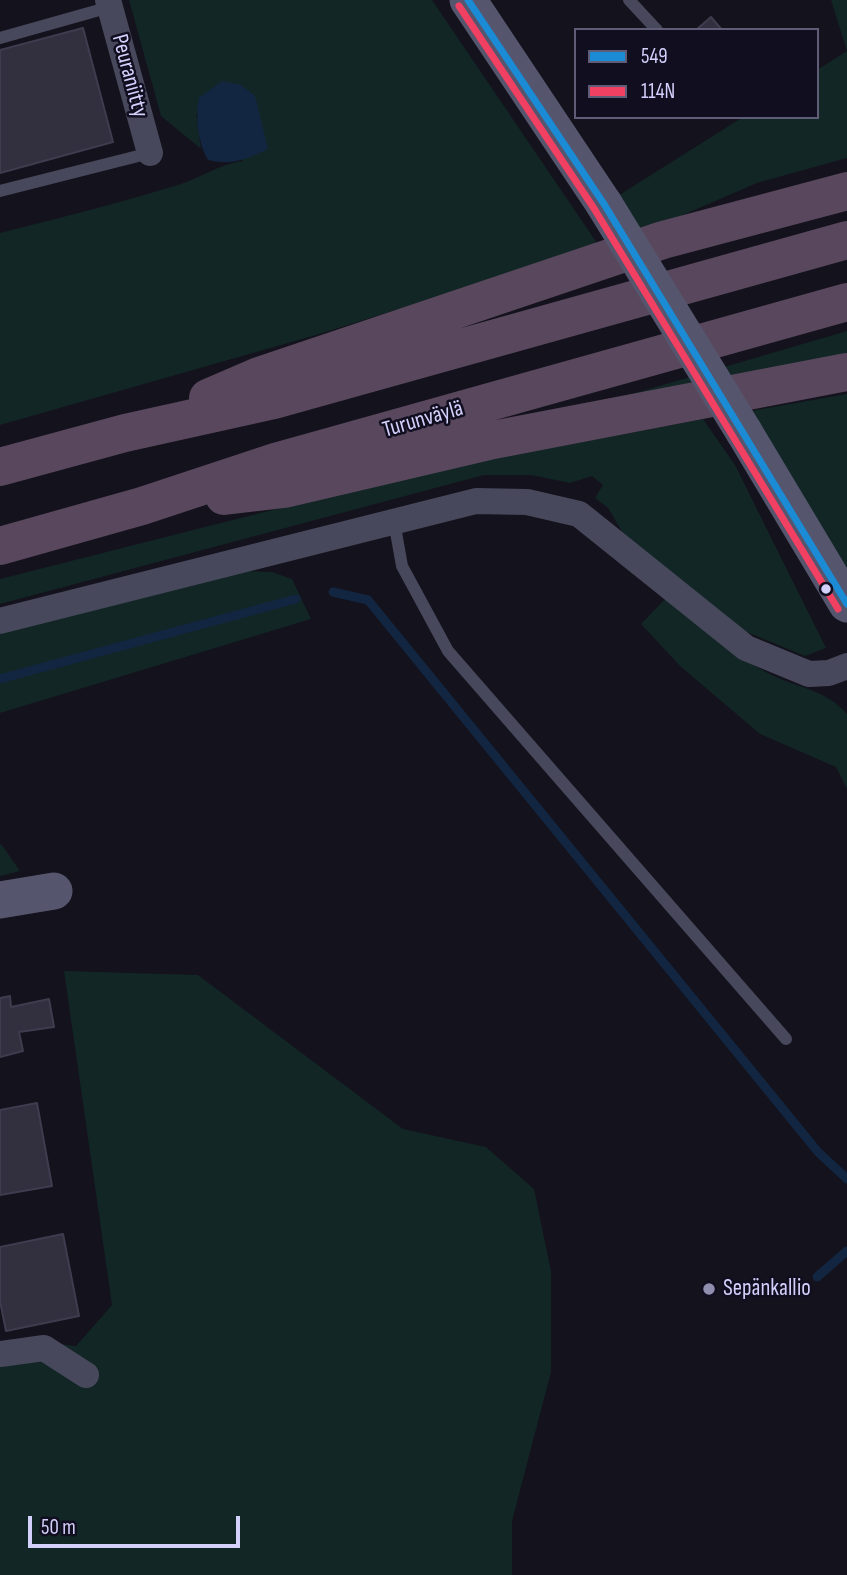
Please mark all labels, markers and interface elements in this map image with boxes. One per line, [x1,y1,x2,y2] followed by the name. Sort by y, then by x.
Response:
[574,28,819,119] legend
[105,31,153,121] street label: Peuraniitty
[641,44,668,69] text: 549
[641,79,675,104] text: 114N
[380,395,466,445] street label: Turunväylä
[819,582,833,596] unlabelled marker
[723,1275,811,1303] place label: Sepänkallio
[701,1281,717,1297] marker: Sepänkallio
[32,1502,243,1546] scale bar
[41,1515,76,1540] text: 50 m

